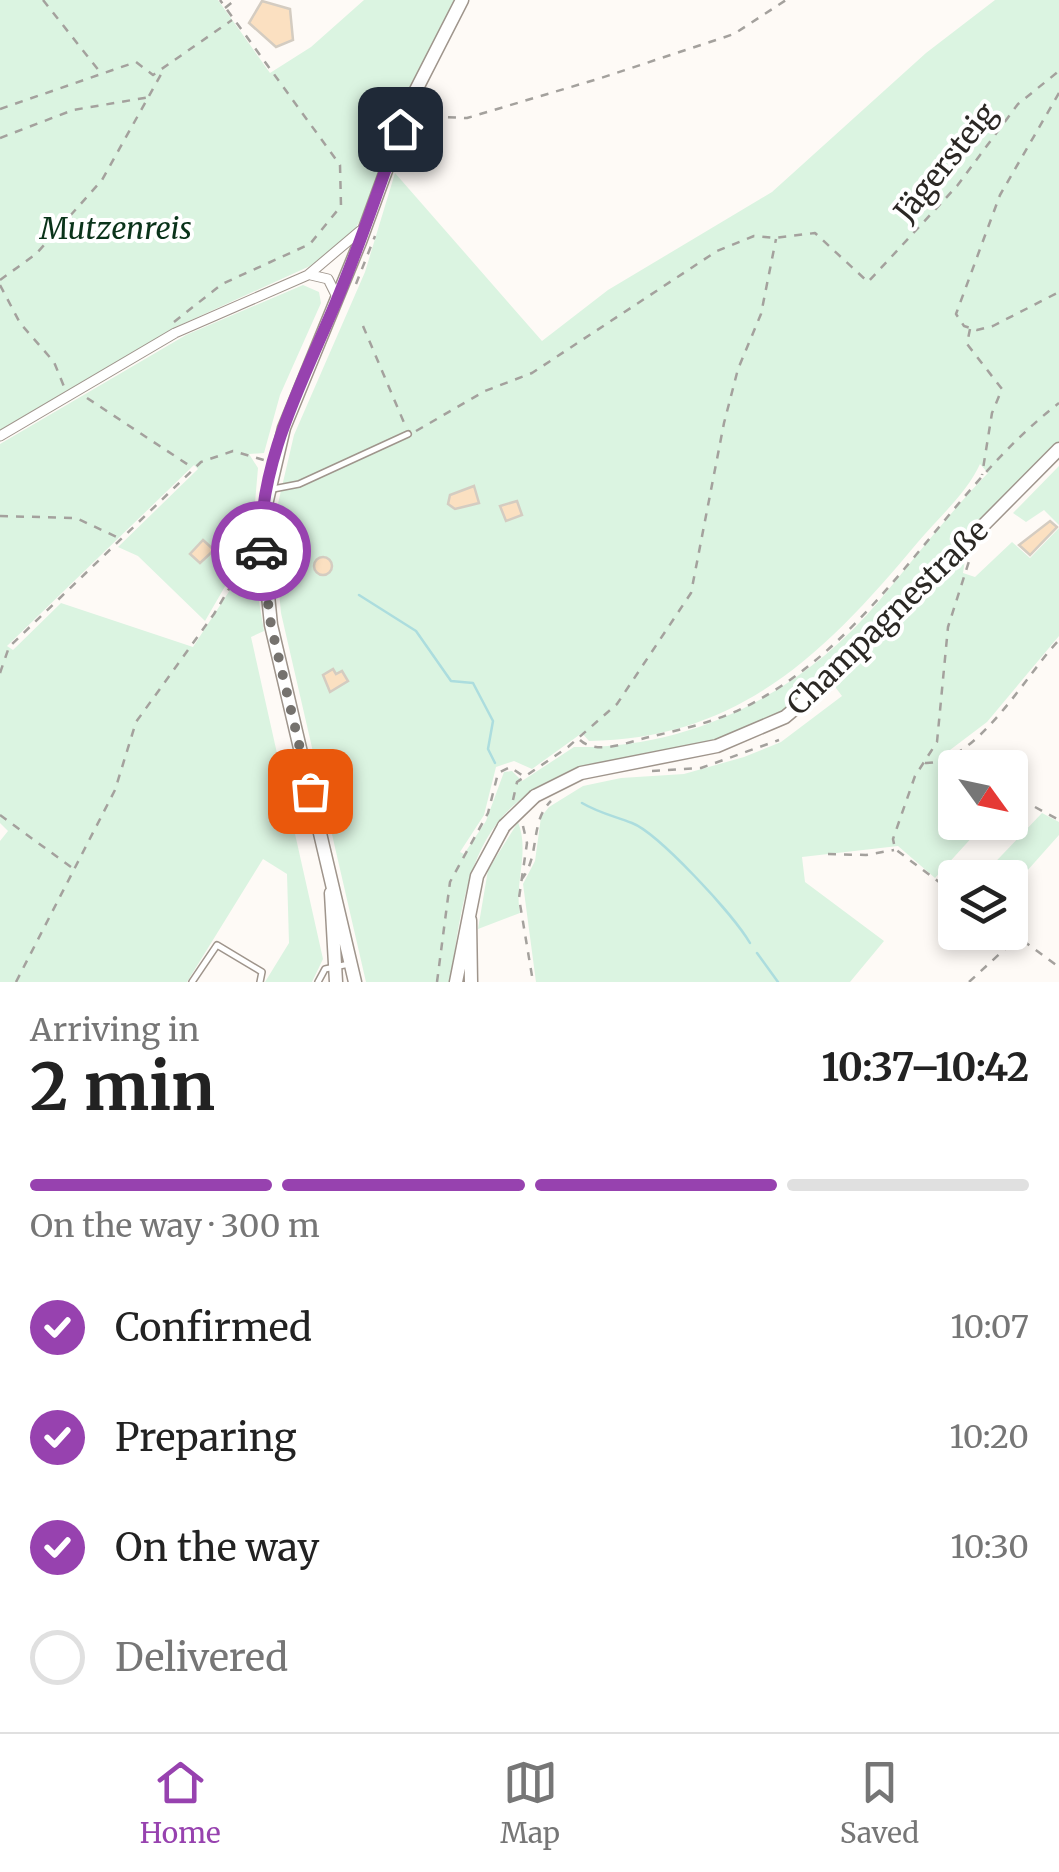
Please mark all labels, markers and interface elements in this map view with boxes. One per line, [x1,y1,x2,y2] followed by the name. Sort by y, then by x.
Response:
[358,87,443,172] pin
[885,95,1005,230] street label: Jägersteig
[373,102,428,157] icon: home
[38,209,192,247] park label: Mutzenreis
[211,501,311,601] courier
[778,511,996,723] street label: Champagnestraße
[234,524,289,579] icon: car
[268,749,353,834] pin
[938,750,1028,840] north arrow
[938,750,1028,950] map controls
[283,764,338,819] icon: bag
[938,860,1028,950] button: layers
[30,1010,199,1050] text: Arriving in
[822,1044,1029,1091] text: 10:37–10:42
[30,1046,215,1128] text: 2 min
[30,1206,320,1246] text: On the way · 300 m
[30,1300,85,1355] icon: check
[115,1304,312,1351] text: Confirmed
[950,1307,1029,1347] text: 10:07
[30,1410,85,1465] icon: check
[115,1414,297,1461] text: Preparing
[950,1417,1029,1457] text: 10:20
[30,1520,85,1575] icon: check
[115,1524,319,1571] text: On the way
[951,1527,1029,1567] text: 10:30
[115,1634,288,1681] text: Delivered
[140,1755,221,1851] tab: Home
[500,1755,560,1851] tab: Map
[840,1755,919,1851] tab: Saved

